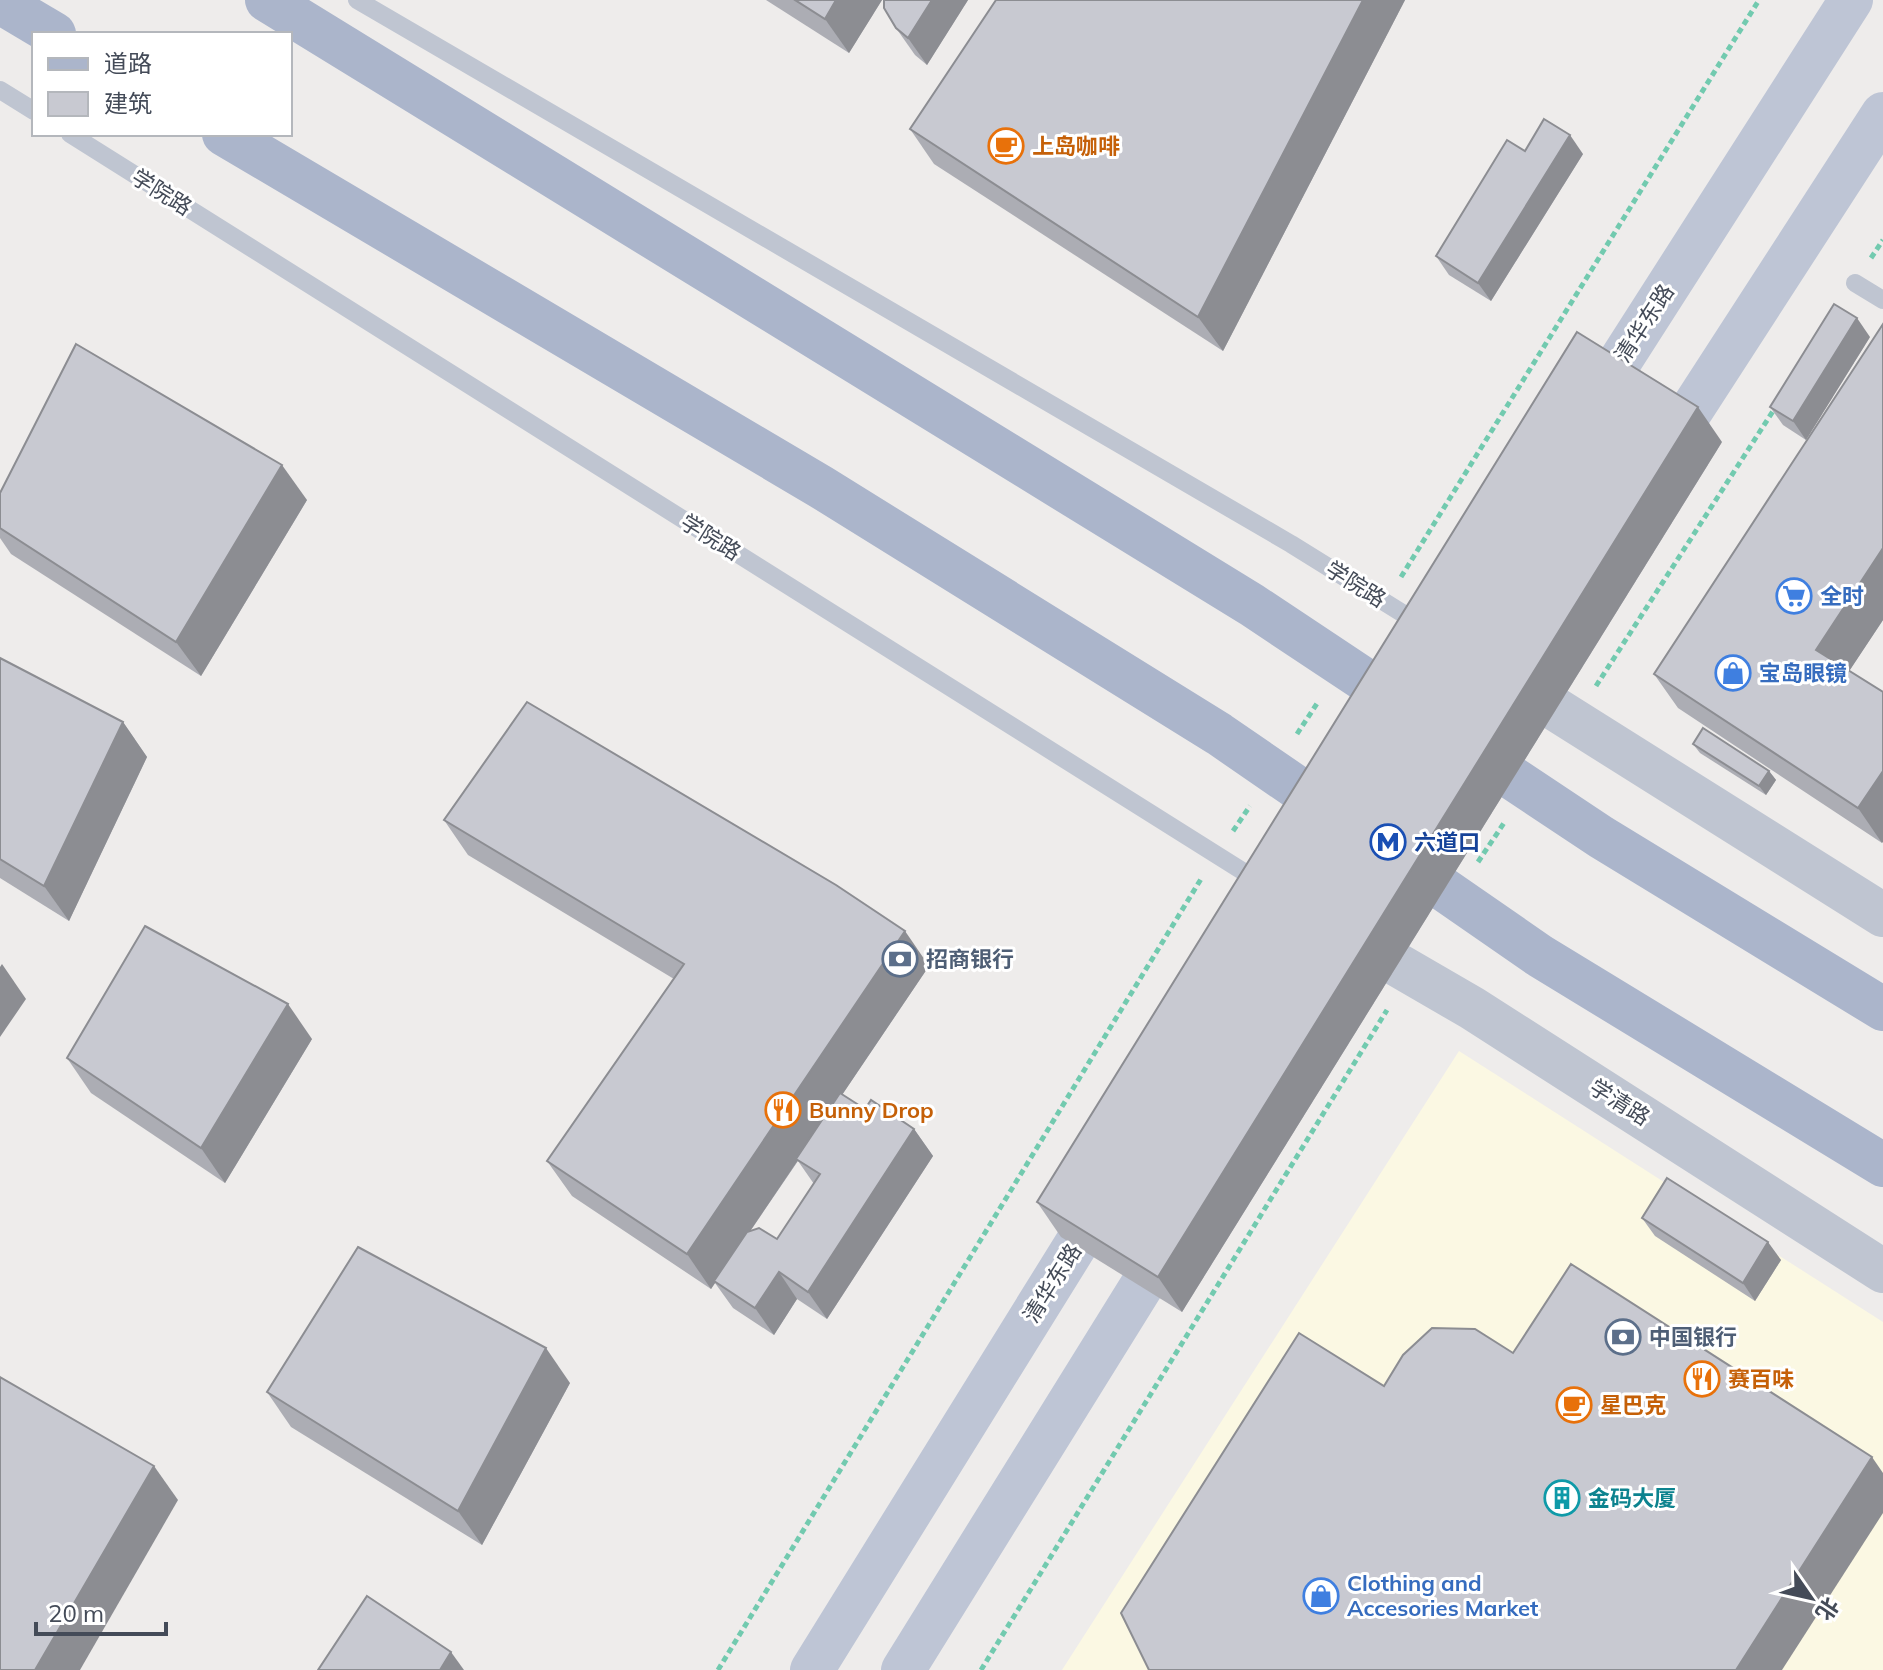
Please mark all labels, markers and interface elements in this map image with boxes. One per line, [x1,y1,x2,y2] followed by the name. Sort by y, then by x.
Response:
[32,32,292,136] legend
[104,48,152,78] text: 道路
[104,88,152,118] text: 建筑
[987,127,1025,165] cafe icon: 上岛咖啡
[1032,132,1120,160] place label: 上岛咖啡
[127,163,197,221] street label: 学院路
[1608,278,1680,368] street label: 清华东路
[676,508,746,566] street label: 学院路
[1321,555,1391,613] street label: 学院路
[1775,577,1813,615] supermarket icon: 全时
[1820,582,1864,610] place label: 全时
[1714,654,1752,692] shop icon: 宝岛眼镜
[1759,659,1847,687] place label: 宝岛眼镜
[1369,823,1407,861] metro station icon: 六道口
[1414,828,1480,856] place label: 六道口
[881,940,919,978] bank icon: 招商银行
[926,945,1014,973] place label: 招商银行
[1585,1073,1655,1131] street label: 学清路
[764,1091,802,1129] restaurant icon: Bunny Drop
[809,1096,934,1124] place label: Bunny Drop
[1017,1238,1087,1328] street label: 清华东路
[1604,1318,1642,1356] bank icon: 中国银行
[1649,1323,1737,1351] place label: 中国银行
[1683,1360,1721,1398] restaurant icon: 赛百味
[1728,1365,1794,1393] place label: 赛百味
[1555,1386,1593,1424] cafe icon: 星巴克
[1600,1391,1666,1419] place label: 星巴克
[1543,1479,1581,1517] building icon: 金码大厦
[1588,1484,1676,1512] place label: 金码大厦
[1771,1558,1851,1638] north arrow
[1347,1569,1538,1622] place label: Clothing and Accesories Market
[1302,1577,1340,1615] shop icon: Clothing and Accesories Market
[36,1586,166,1636] scale bar
[1810,1592,1845,1626] text: 北
[48,1598,104,1628] text: 20 m

